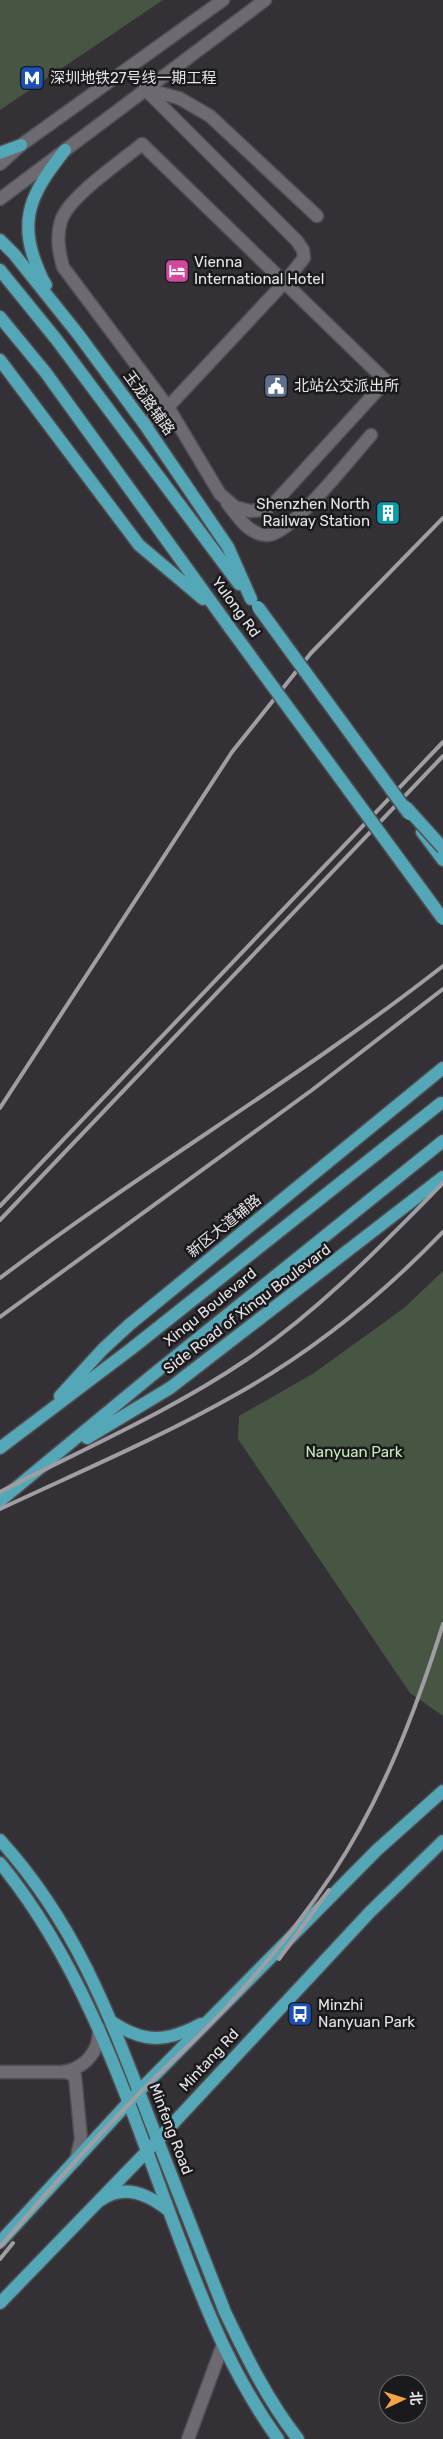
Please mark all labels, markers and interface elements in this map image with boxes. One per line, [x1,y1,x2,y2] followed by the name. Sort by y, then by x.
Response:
[19,65,45,91] metro station icon: 深圳地铁27号线一期工程
[50,69,217,87] place label: 深圳地铁27号线一期工程
[194,253,324,288] place label: Vienna International Hotel
[164,258,190,284] hotel icon: Vienna International Hotel
[120,367,178,439] street label: 玉龙路辅路
[263,373,289,399] public building icon: 北站公交派出所
[294,377,399,395] place label: 北站公交派出所
[256,495,370,530] place label: Shenzhen North Railway Station
[375,500,401,526] building icon: Shenzhen North Railway Station
[208,573,264,641] street label: Yulong Rd
[183,1191,265,1261] street label: 新区大道辅路
[160,1240,334,1378] street label: Side Road of Xinqu Boulevard
[160,1264,260,1350] street label: Xinqu Boulevard
[305,1443,403,1461] park label: Nanyuan Park
[318,1996,415,2031] place label: Minzhi Nanyuan Park
[287,2001,313,2027] bus stop icon: Minzhi Nanyuan Park
[175,2025,243,2095] street label: Mintang Rd
[145,2081,197,2177] street label: Minfeng Road
[378,2374,428,2424] north arrow
[407,2391,424,2406] text: 北

